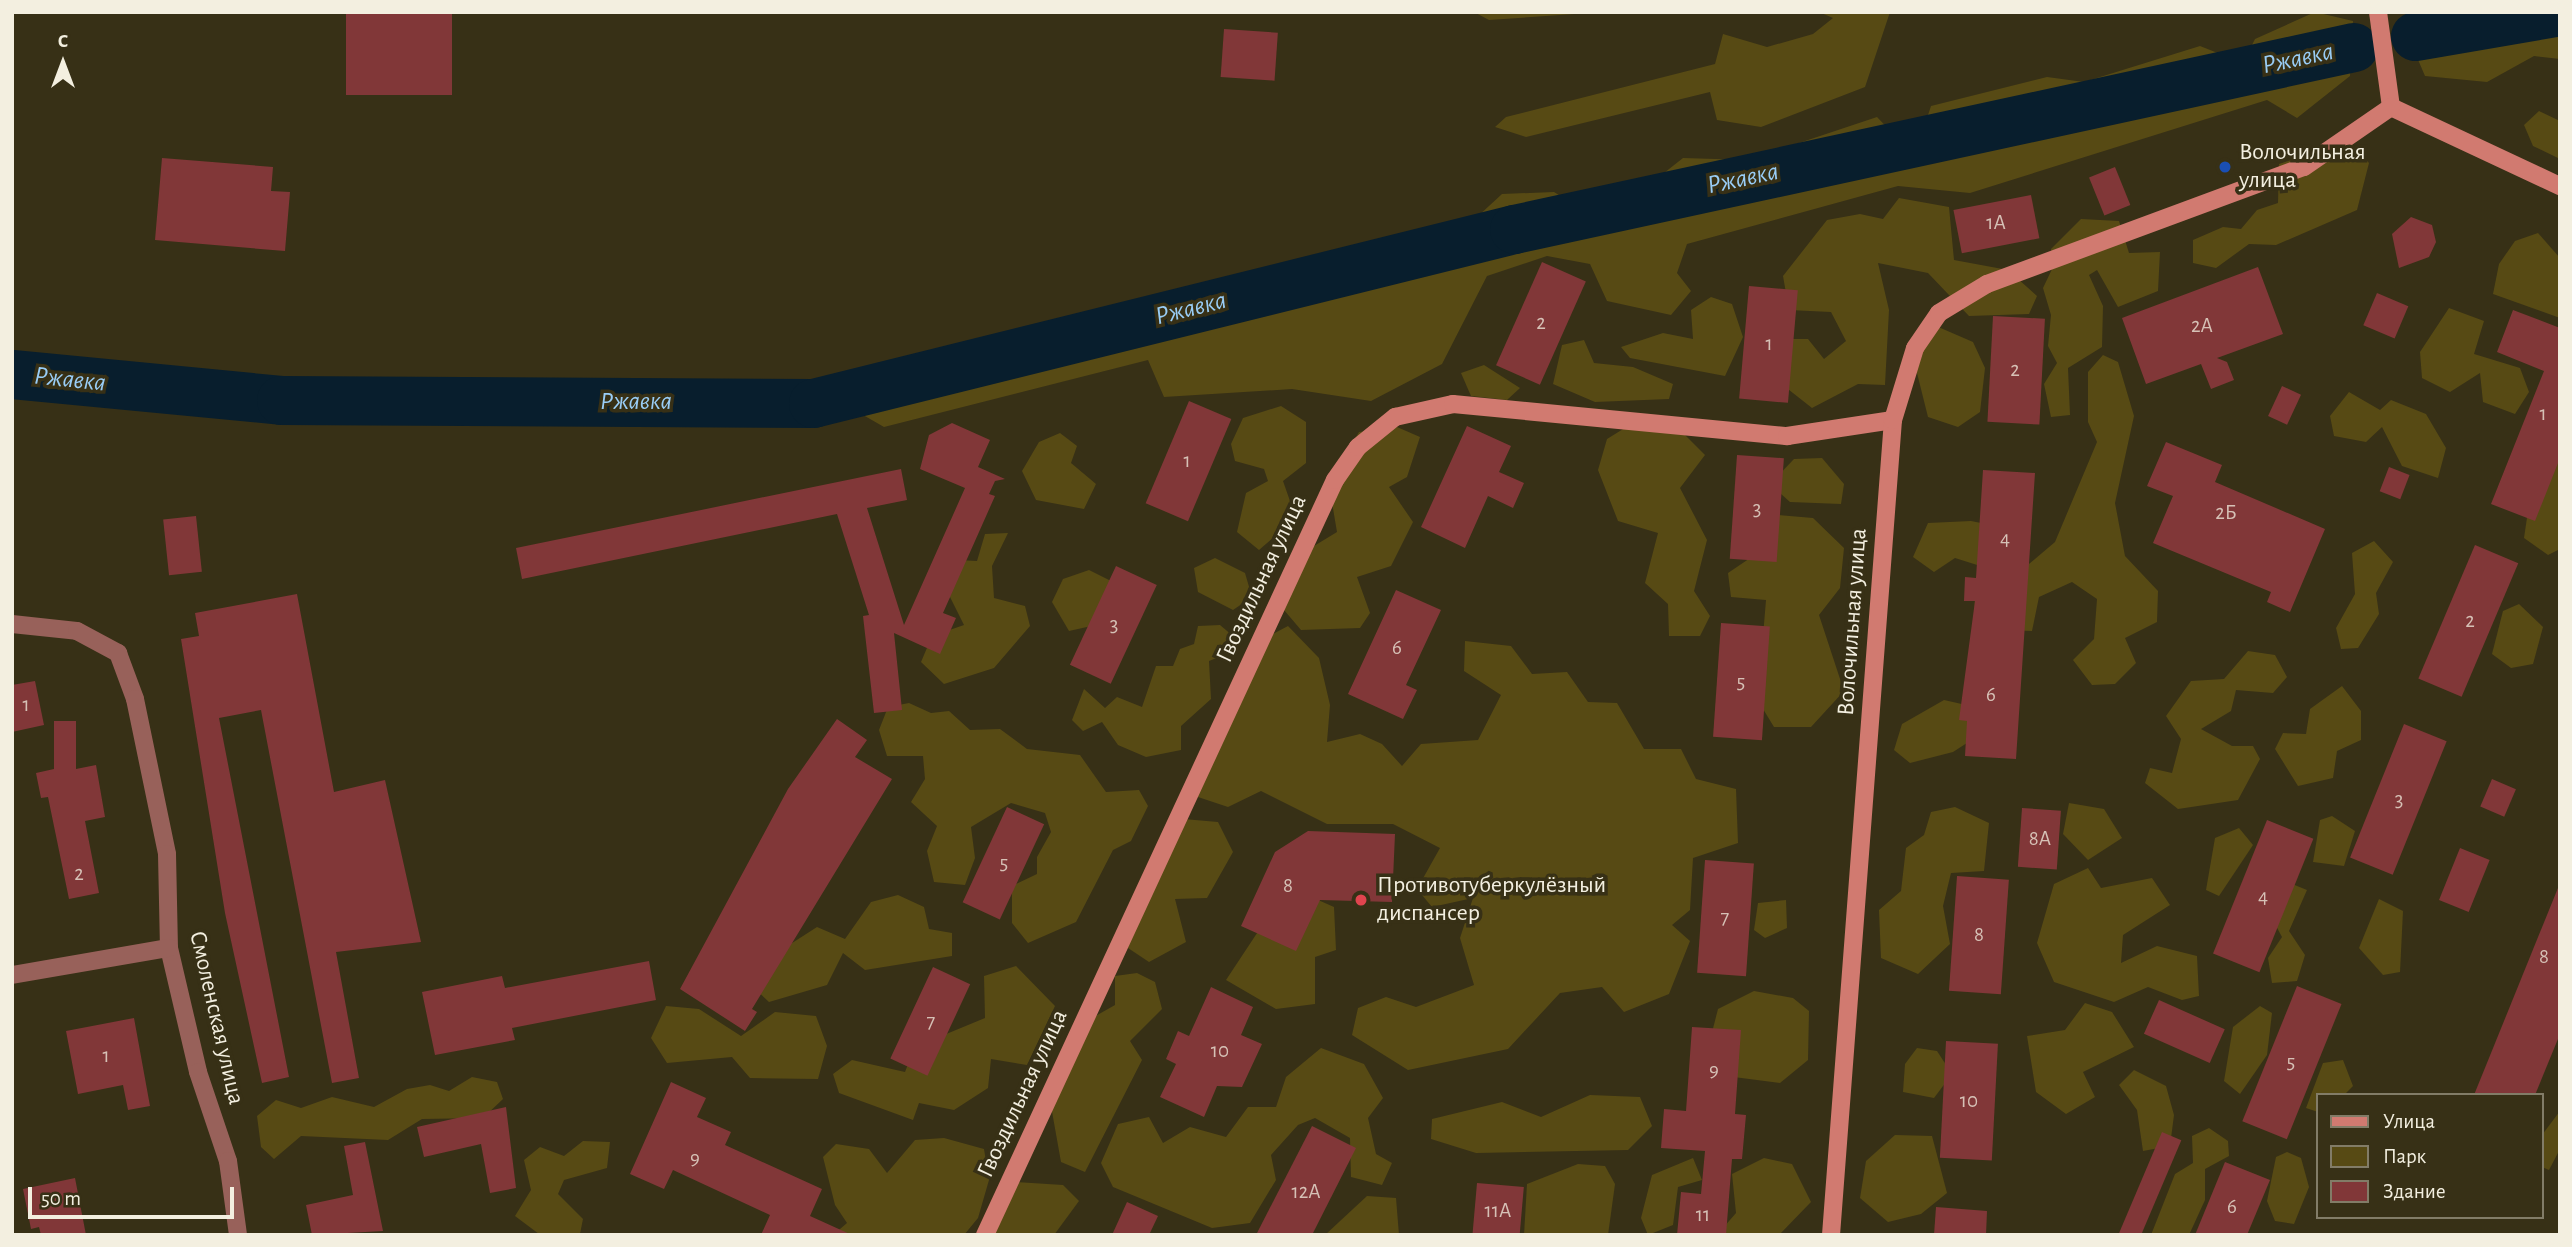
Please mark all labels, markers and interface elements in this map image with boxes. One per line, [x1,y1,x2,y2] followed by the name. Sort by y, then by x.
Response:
[28,28,98,98] north arrow
[58,32,68,51] text: С
[2260,36,2336,82] water label: Ржавка
[2239,139,2366,195] place label: Волочильная улица
[1705,156,1781,202] water label: Ржавка
[2217,159,2233,175] marker: Волочильная улица
[1986,210,2006,236] house number: 1А
[1152,285,1230,333] water label: Ржавка
[1536,310,1546,336] house number: 2
[2191,313,2213,339] house number: 2А
[1765,331,1773,357] house number: 1
[2010,357,2020,383] house number: 2
[33,361,107,399] water label: Ржавка
[600,386,672,418] water label: Ржавка
[2539,401,2547,427] house number: 1
[1183,448,1191,474] house number: 1
[1211,490,1313,668] street label: Гвоздильная улица
[1753,496,1761,522] house number: 3
[2215,500,2237,526] house number: 2Б
[2000,526,2010,552] house number: 4
[1832,527,1874,717] street label: Волочильная улица
[2465,608,2475,634] house number: 2
[1110,612,1118,638] house number: 3
[1392,635,1402,661] house number: 6
[1737,669,1745,695] house number: 5
[1986,682,1996,708] house number: 6
[22,692,30,718] house number: 1
[2395,787,2403,813] house number: 3
[2029,826,2051,852] house number: 8А
[1000,850,1008,876] house number: 5
[74,861,84,887] house number: 2
[1377,872,1606,928] place label: Противотуберкулёзный диспансер
[1283,873,1293,899] house number: 8
[2258,884,2268,910] house number: 4
[1351,890,1371,910] marker: Противотуберкулёзный диспансер
[1721,905,1729,931] house number: 7
[1974,922,1984,948] house number: 8
[182,928,250,1108] street label: Смоленская улица
[2539,944,2549,970] house number: 8
[972,1005,1074,1183] street label: Гвоздильная улица
[927,1009,935,1035] house number: 7
[1211,1038,1229,1064] house number: 10
[102,1043,110,1069] house number: 1
[2287,1049,2295,1075] house number: 5
[1709,1057,1719,1083] house number: 9
[1960,1088,1978,1114] house number: 10
[2316,1093,2544,1219] legend
[2383,1111,2435,1132] text: Улица
[690,1145,700,1171] house number: 9
[2383,1146,2426,1167] text: Парк
[32,1174,238,1218] scale bar
[1291,1179,1321,1205] house number: 12А
[2383,1181,2446,1202] text: Здание
[41,1188,81,1209] text: 50 m
[2227,1194,2237,1220] house number: 6
[1485,1198,1511,1224] house number: 11А
[1696,1202,1710,1228] house number: 11

